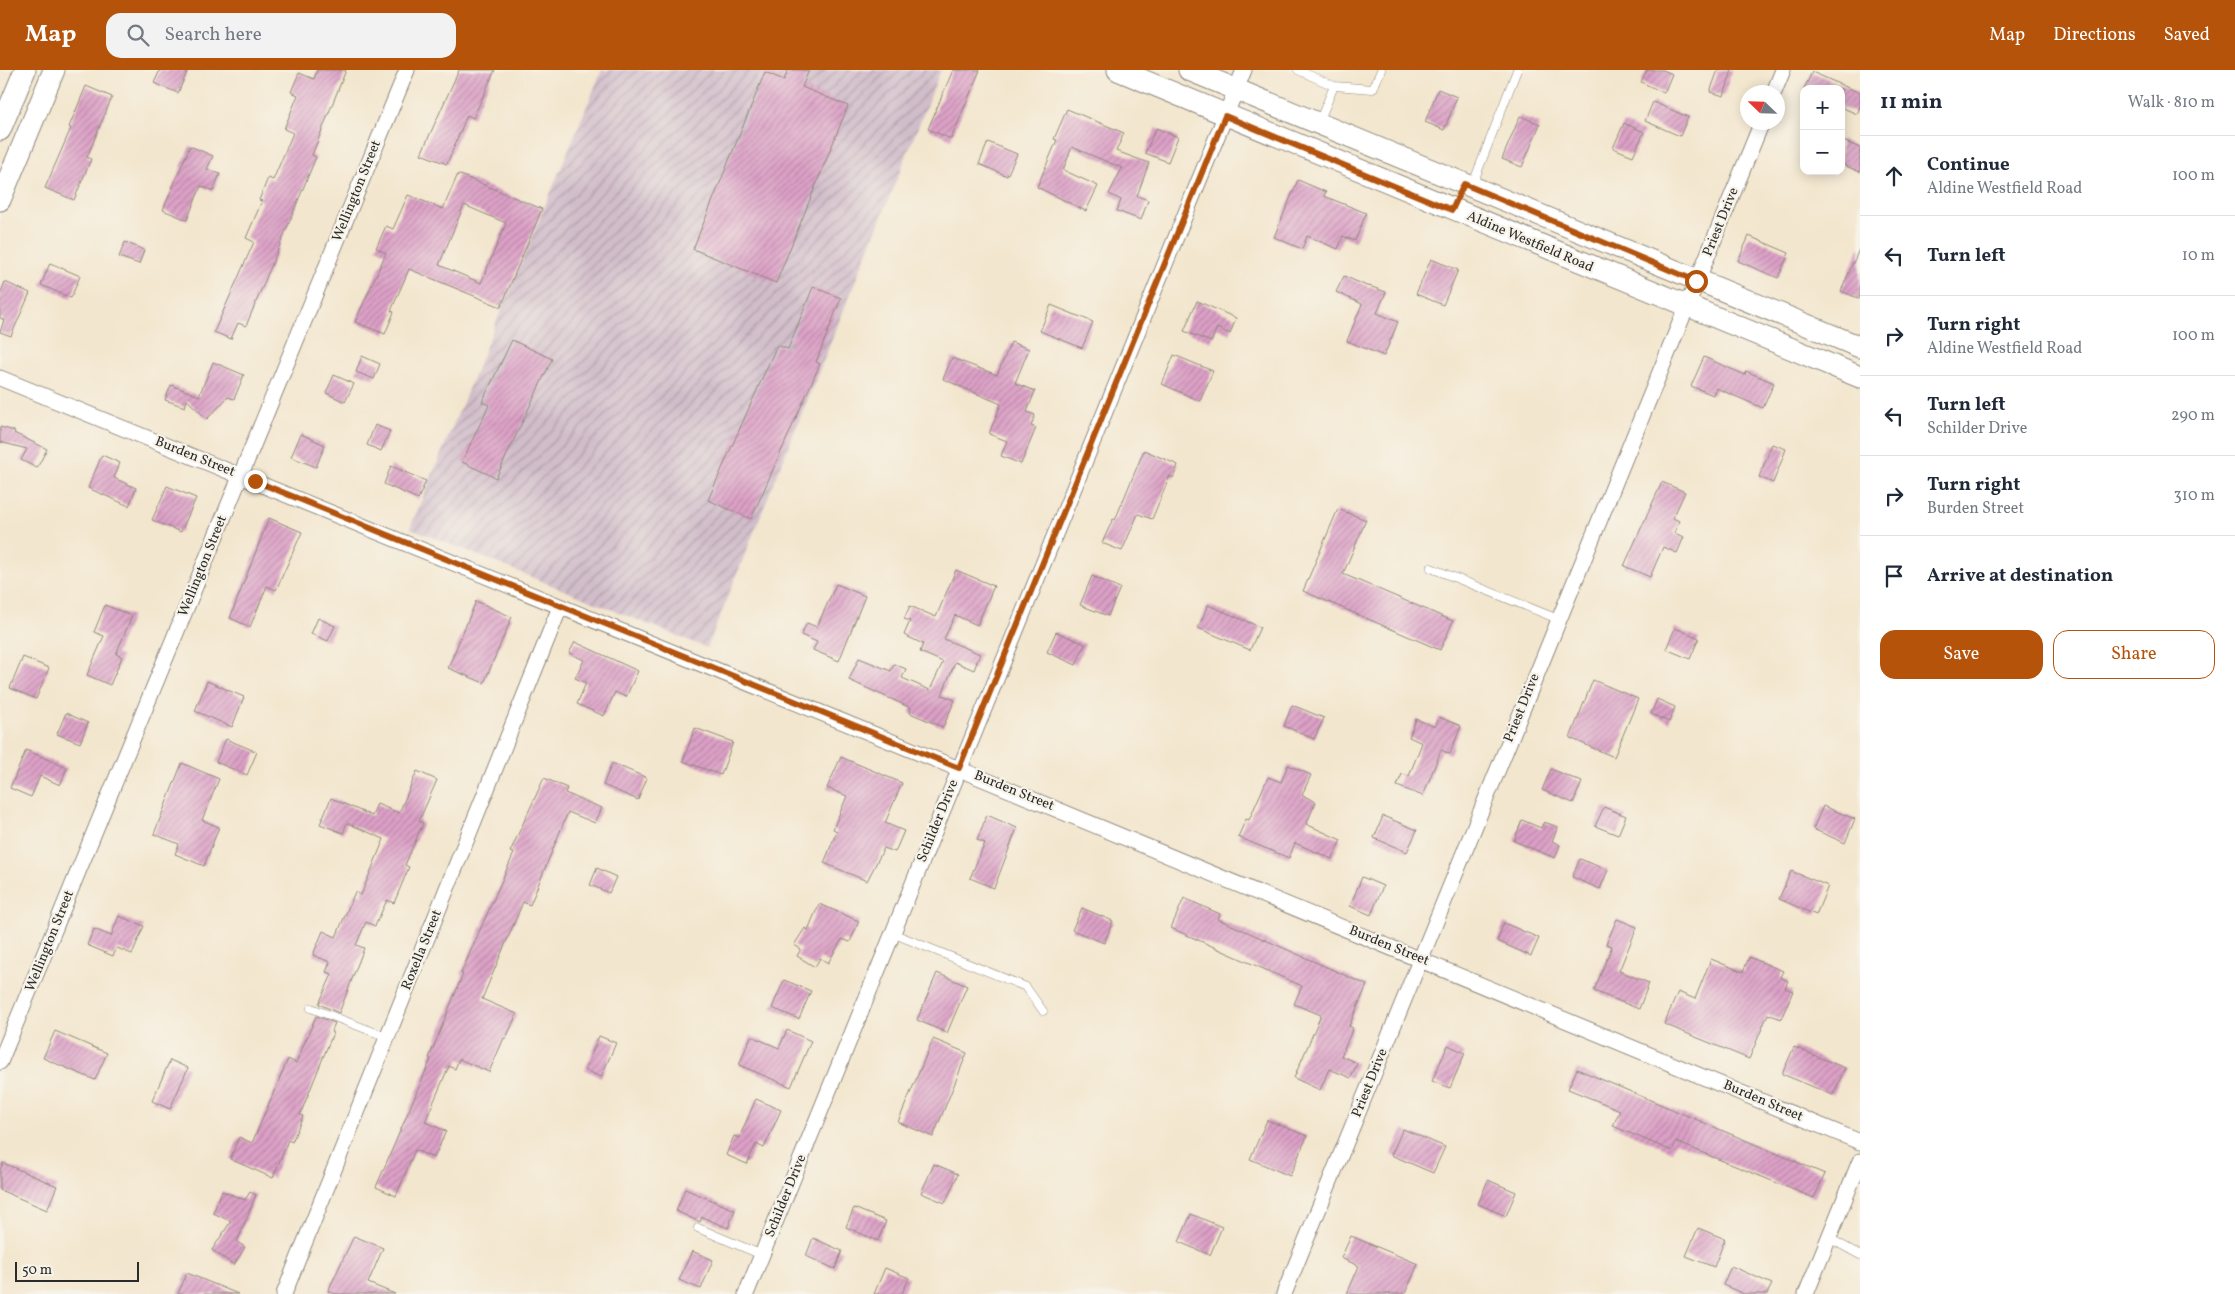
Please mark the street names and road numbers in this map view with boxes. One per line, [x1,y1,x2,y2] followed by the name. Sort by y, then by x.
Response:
[328,137,386,245] street label: Wellington Street
[1699,184,1744,259] street label: Priest Drive
[1464,207,1596,277] street label: Aldine Westfield Road
[152,432,238,482] street label: Burden Street
[174,512,232,620] street label: Wellington Street
[1500,670,1545,745] street label: Priest Drive
[971,766,1057,816] street label: Burden Street
[913,776,963,865] street label: Schilder Drive
[21,887,79,995] street label: Wellington Street
[397,907,447,993] street label: Roxella Street
[1346,921,1432,971] street label: Burden Street
[1348,1045,1393,1120] street label: Priest Drive
[1720,1076,1806,1126] street label: Burden Street
[761,1151,811,1240] street label: Schilder Drive

